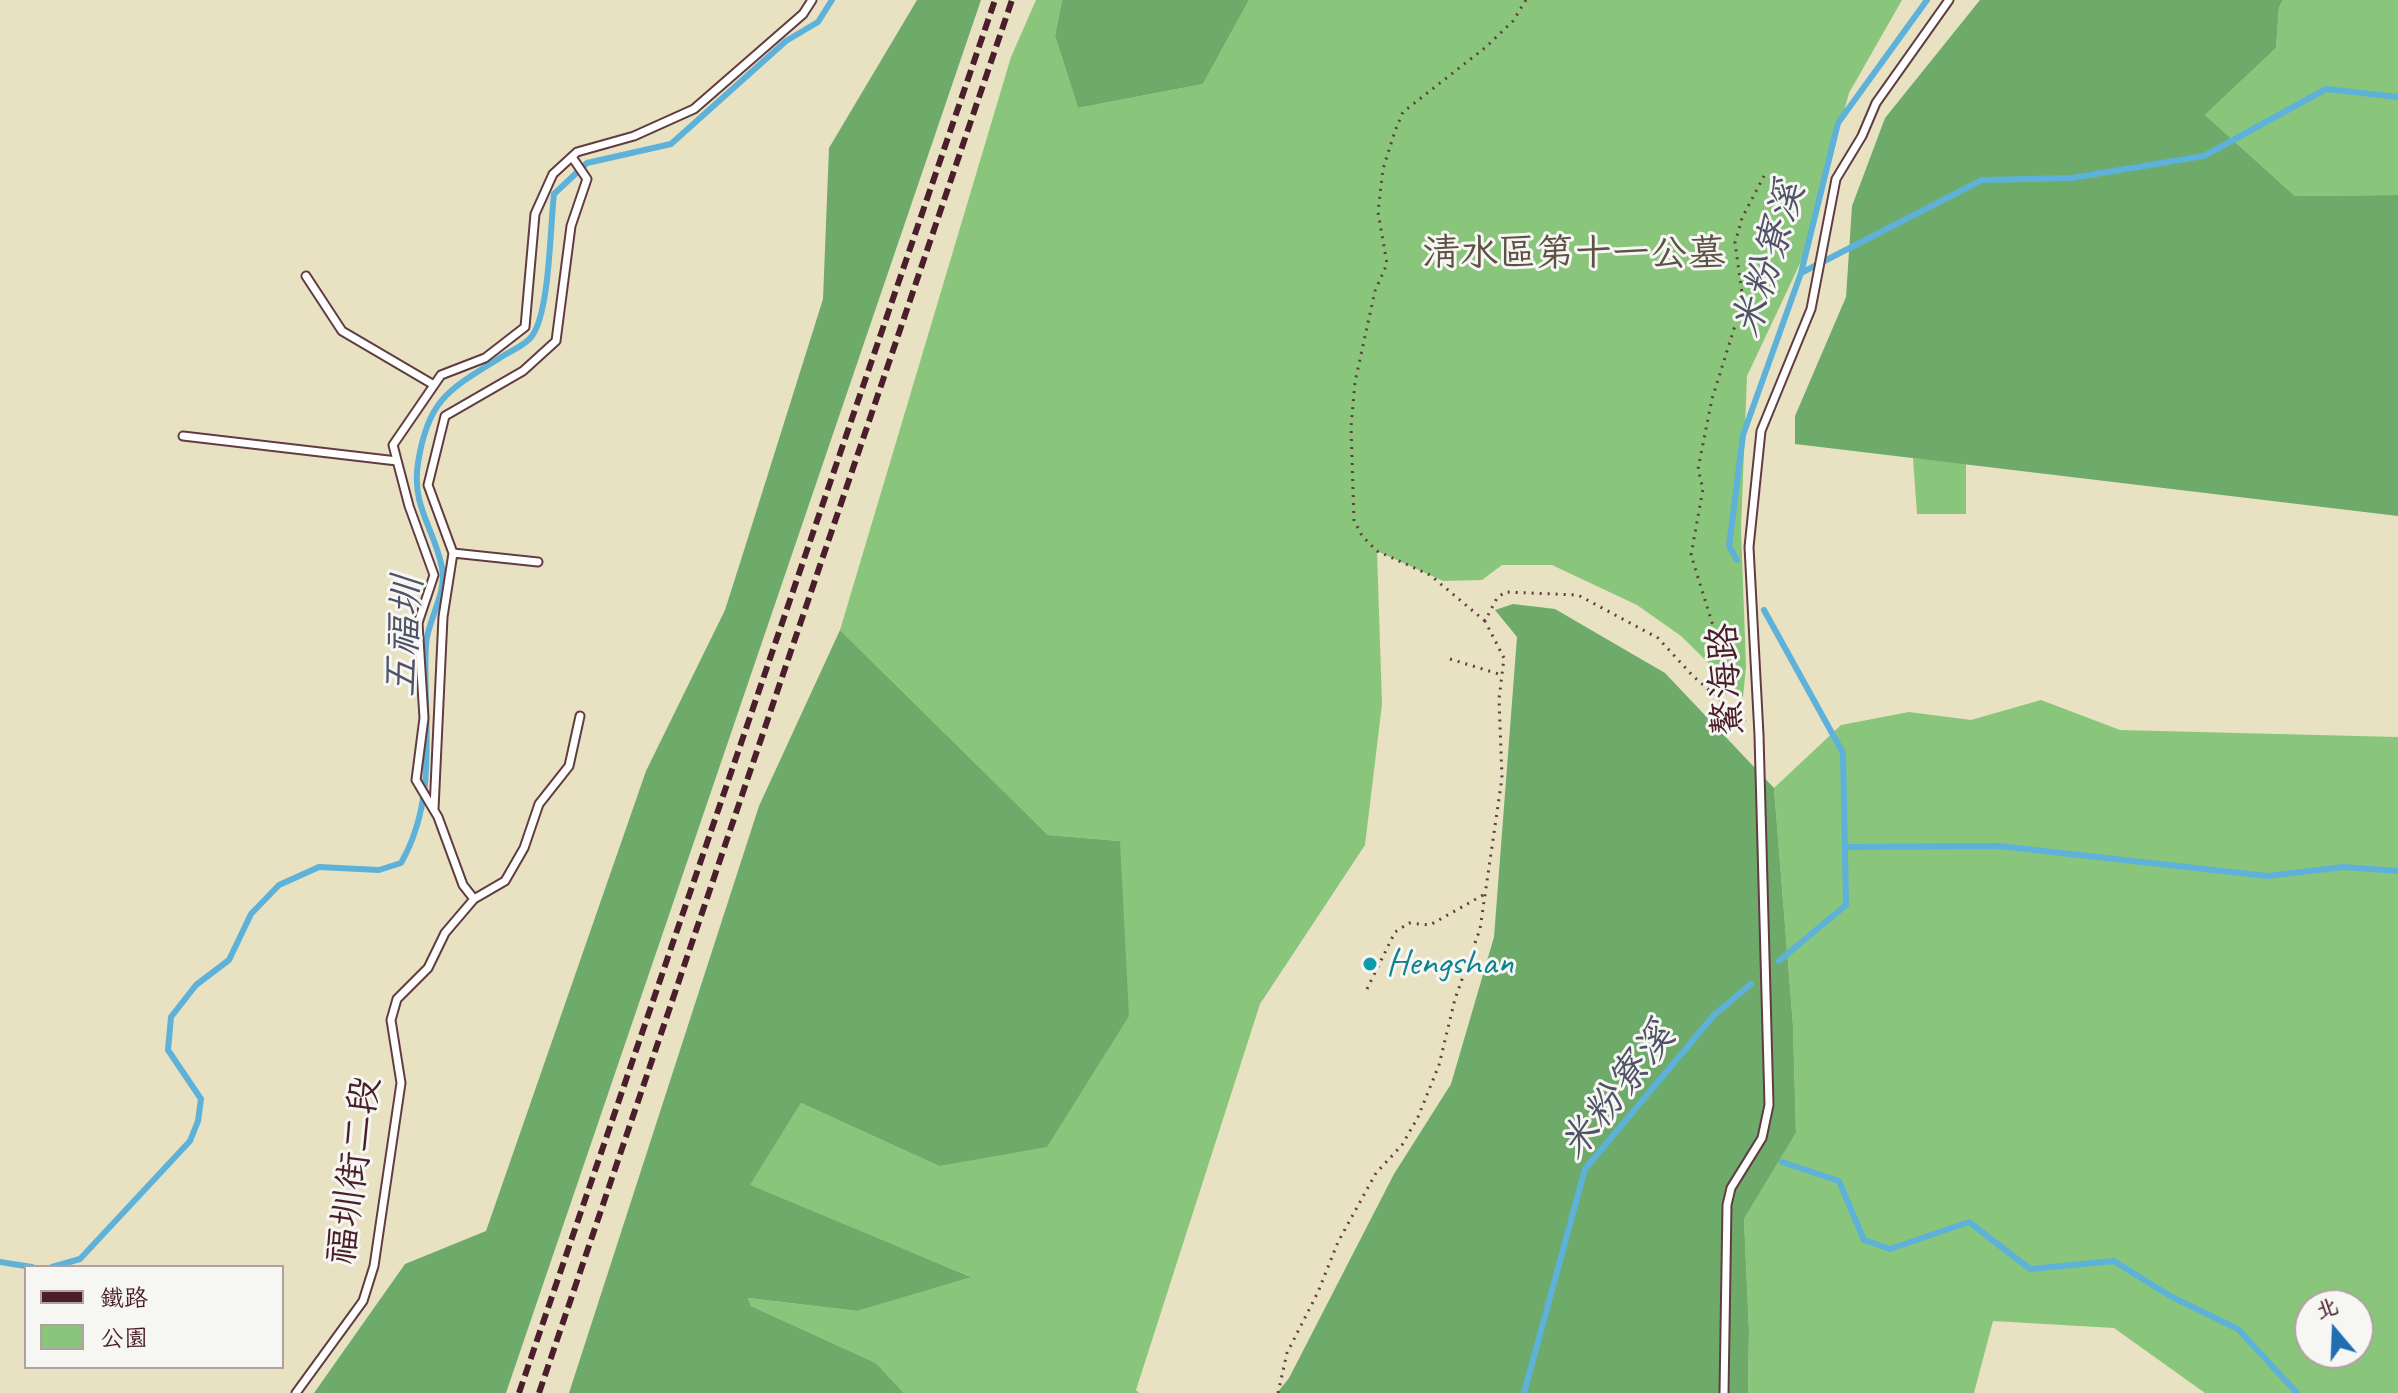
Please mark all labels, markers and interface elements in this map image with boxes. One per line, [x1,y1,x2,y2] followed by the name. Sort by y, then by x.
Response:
[1724,176,1816,344] water label: 米粉寮溪
[1422,232,1726,278] park label: 清水區第十一公墓
[378,575,434,699] water label: 五福圳
[1701,622,1753,738] street label: 鰲海路
[1386,941,1513,987] place label: Hengshan
[1361,955,1379,973] marker: Hengshan
[1550,1014,1686,1170] water label: 米粉寮溪
[319,1074,391,1268] street label: 福圳街二段
[24,1265,284,1369] legend
[100,1283,148,1313] text: 鐵路
[2294,1289,2374,1369] north arrow
[2312,1291,2342,1325] text: 北
[100,1323,148,1353] text: 公園

